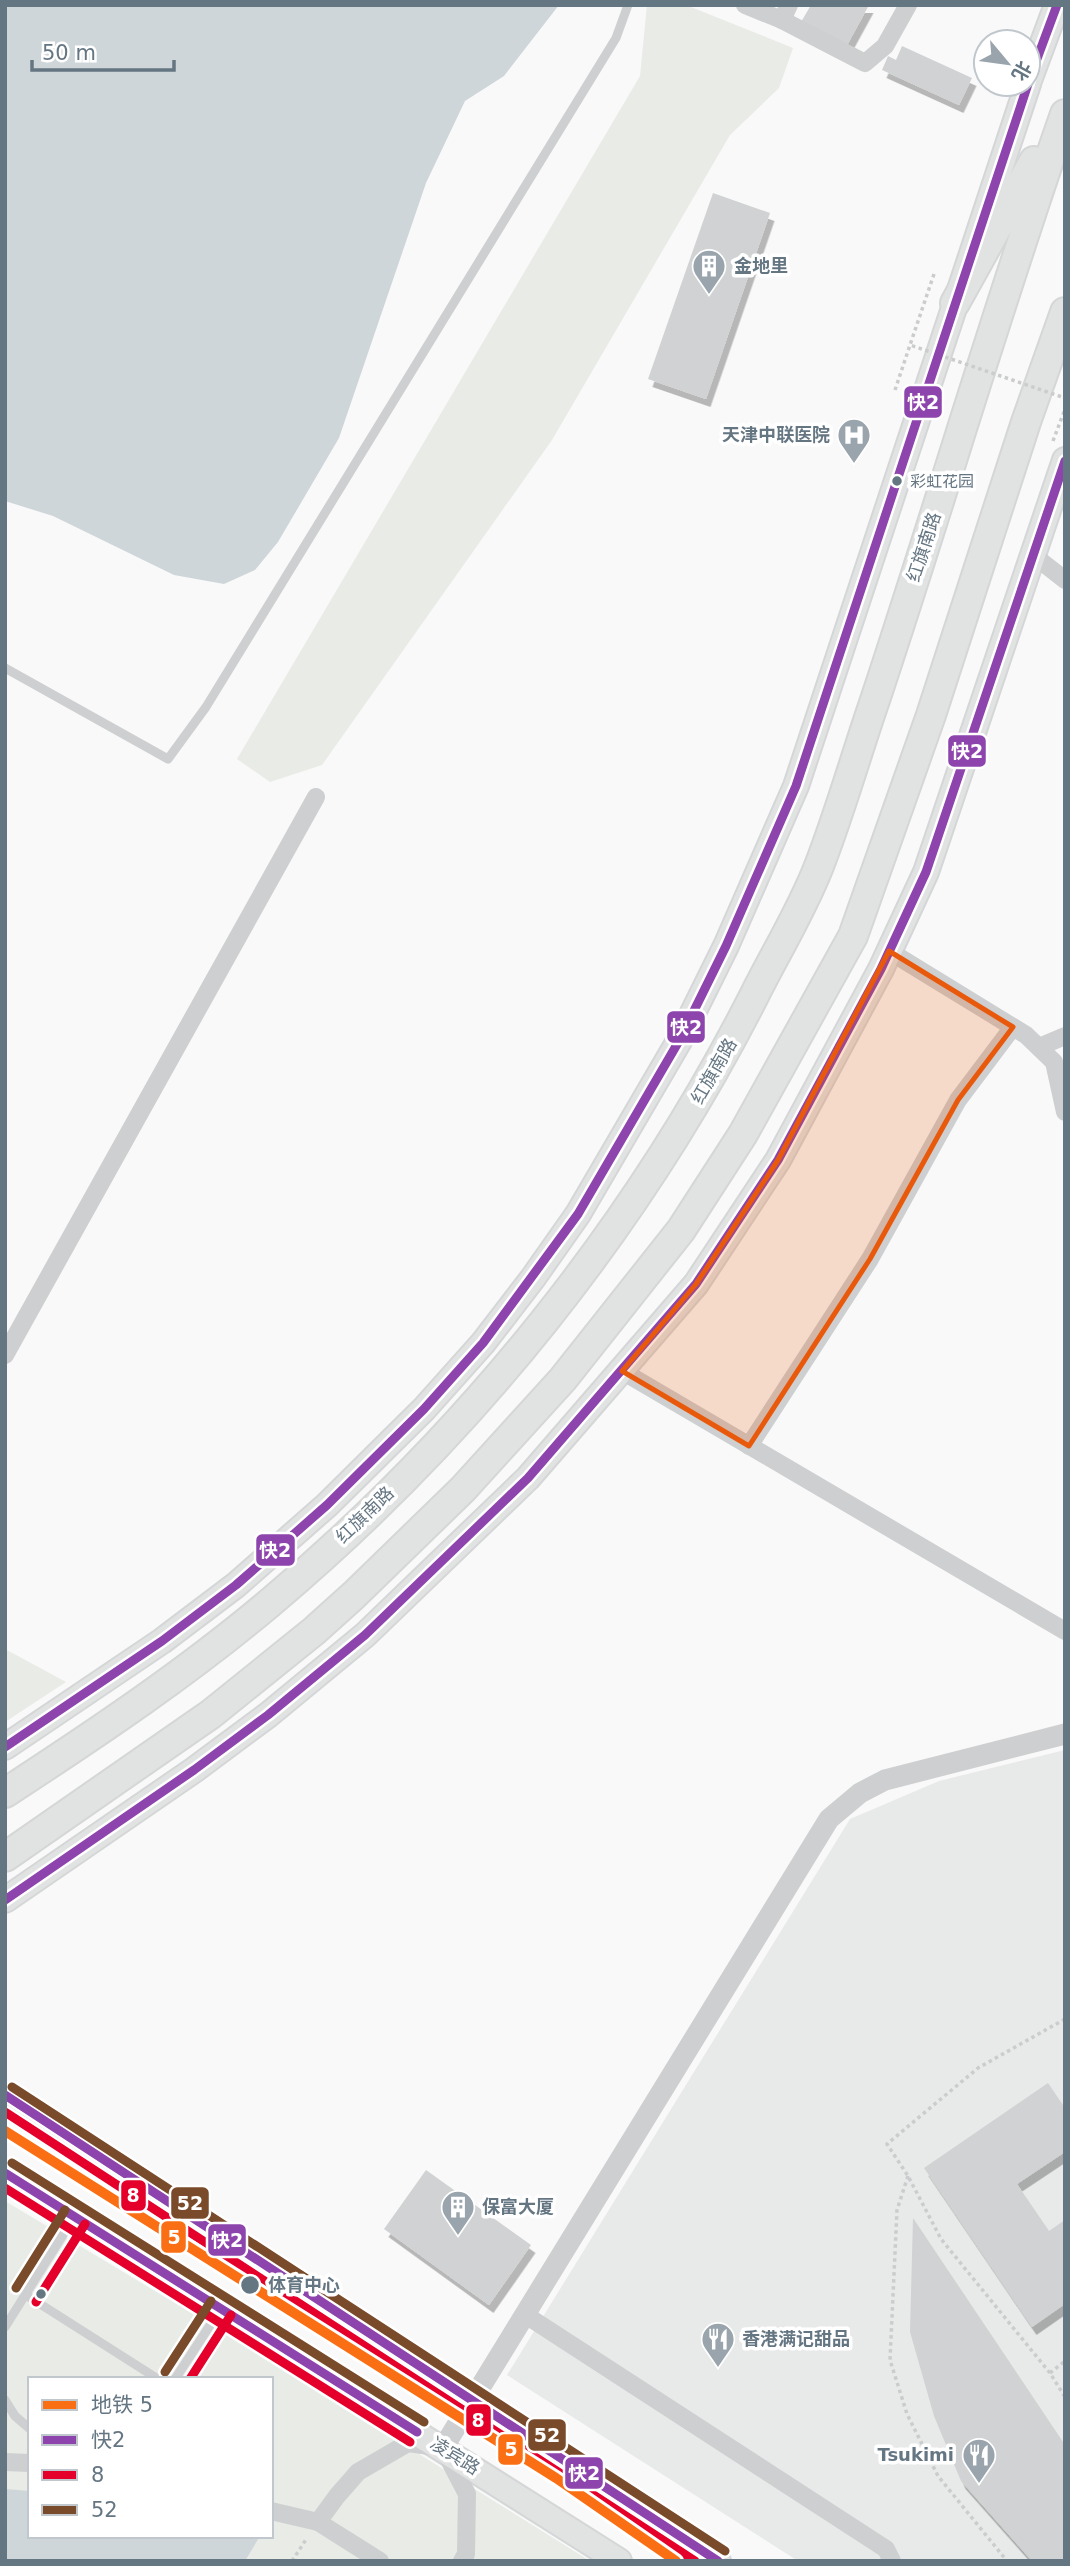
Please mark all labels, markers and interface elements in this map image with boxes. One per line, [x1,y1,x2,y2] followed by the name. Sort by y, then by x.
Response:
[32,28,173,72] scale bar
[972,28,1042,98] north arrow
[42,41,96,65] text: 50 m
[1008,58,1036,85] text: 北
[690,247,728,296] building icon: 金地里
[734,255,788,276] place label: 金地里
[903,385,943,419] line badge: 快2
[907,391,939,413] text: 快2
[835,416,873,465] hospital icon: 天津中联医院
[722,424,830,445] place label: 天津中联医院
[910,472,974,491] place label: 彩虹花园
[890,474,904,488] marker: 彩虹花园
[902,509,945,584] street label: 红旗南路
[947,734,987,768] line badge: 快2
[951,740,983,762] text: 快2
[666,1010,706,1044] line badge: 快2
[670,1016,702,1038] text: 快2
[686,1034,741,1107] street label: 红旗南路
[331,1482,398,1547] street label: 红旗南路
[255,1533,296,1567] line badge: 快2
[259,1539,291,1561] text: 快2
[120,2179,147,2212] line badge: 8
[126,2184,140,2206] text: 8
[170,2186,210,2220] line badge: 52
[439,2188,477,2237] building icon: 保富大厦
[177,2192,203,2214] text: 52
[482,2196,554,2217] place label: 保富大厦
[160,2220,187,2254] line badge: 5
[207,2223,247,2257] line badge: 快2
[167,2226,181,2248] text: 5
[211,2229,243,2251] text: 快2
[239,2274,261,2296] marker: 体育中心
[268,2274,340,2295] place label: 体育中心
[34,2287,48,2301] unlabelled marker
[699,2320,737,2369] restaurant icon: 香港满记甜品
[742,2328,850,2349] place label: 香港满记甜品
[28,2377,273,2538] legend
[91,2393,153,2417] text: 地铁 5
[465,2403,492,2437] line badge: 8
[471,2409,485,2431] text: 8
[527,2418,567,2452] line badge: 52
[534,2424,560,2446] text: 52
[91,2428,125,2452] text: 快2
[427,2432,484,2479] street label: 凌宾路
[497,2433,524,2466] line badge: 5
[960,2436,998,2485] restaurant icon: Tsukimi
[504,2438,518,2460] text: 5
[878,2444,954,2465] place label: Tsukimi
[564,2456,604,2490] line badge: 快2
[568,2462,600,2484] text: 快2
[91,2463,104,2487] text: 8
[91,2498,118,2522] text: 52

